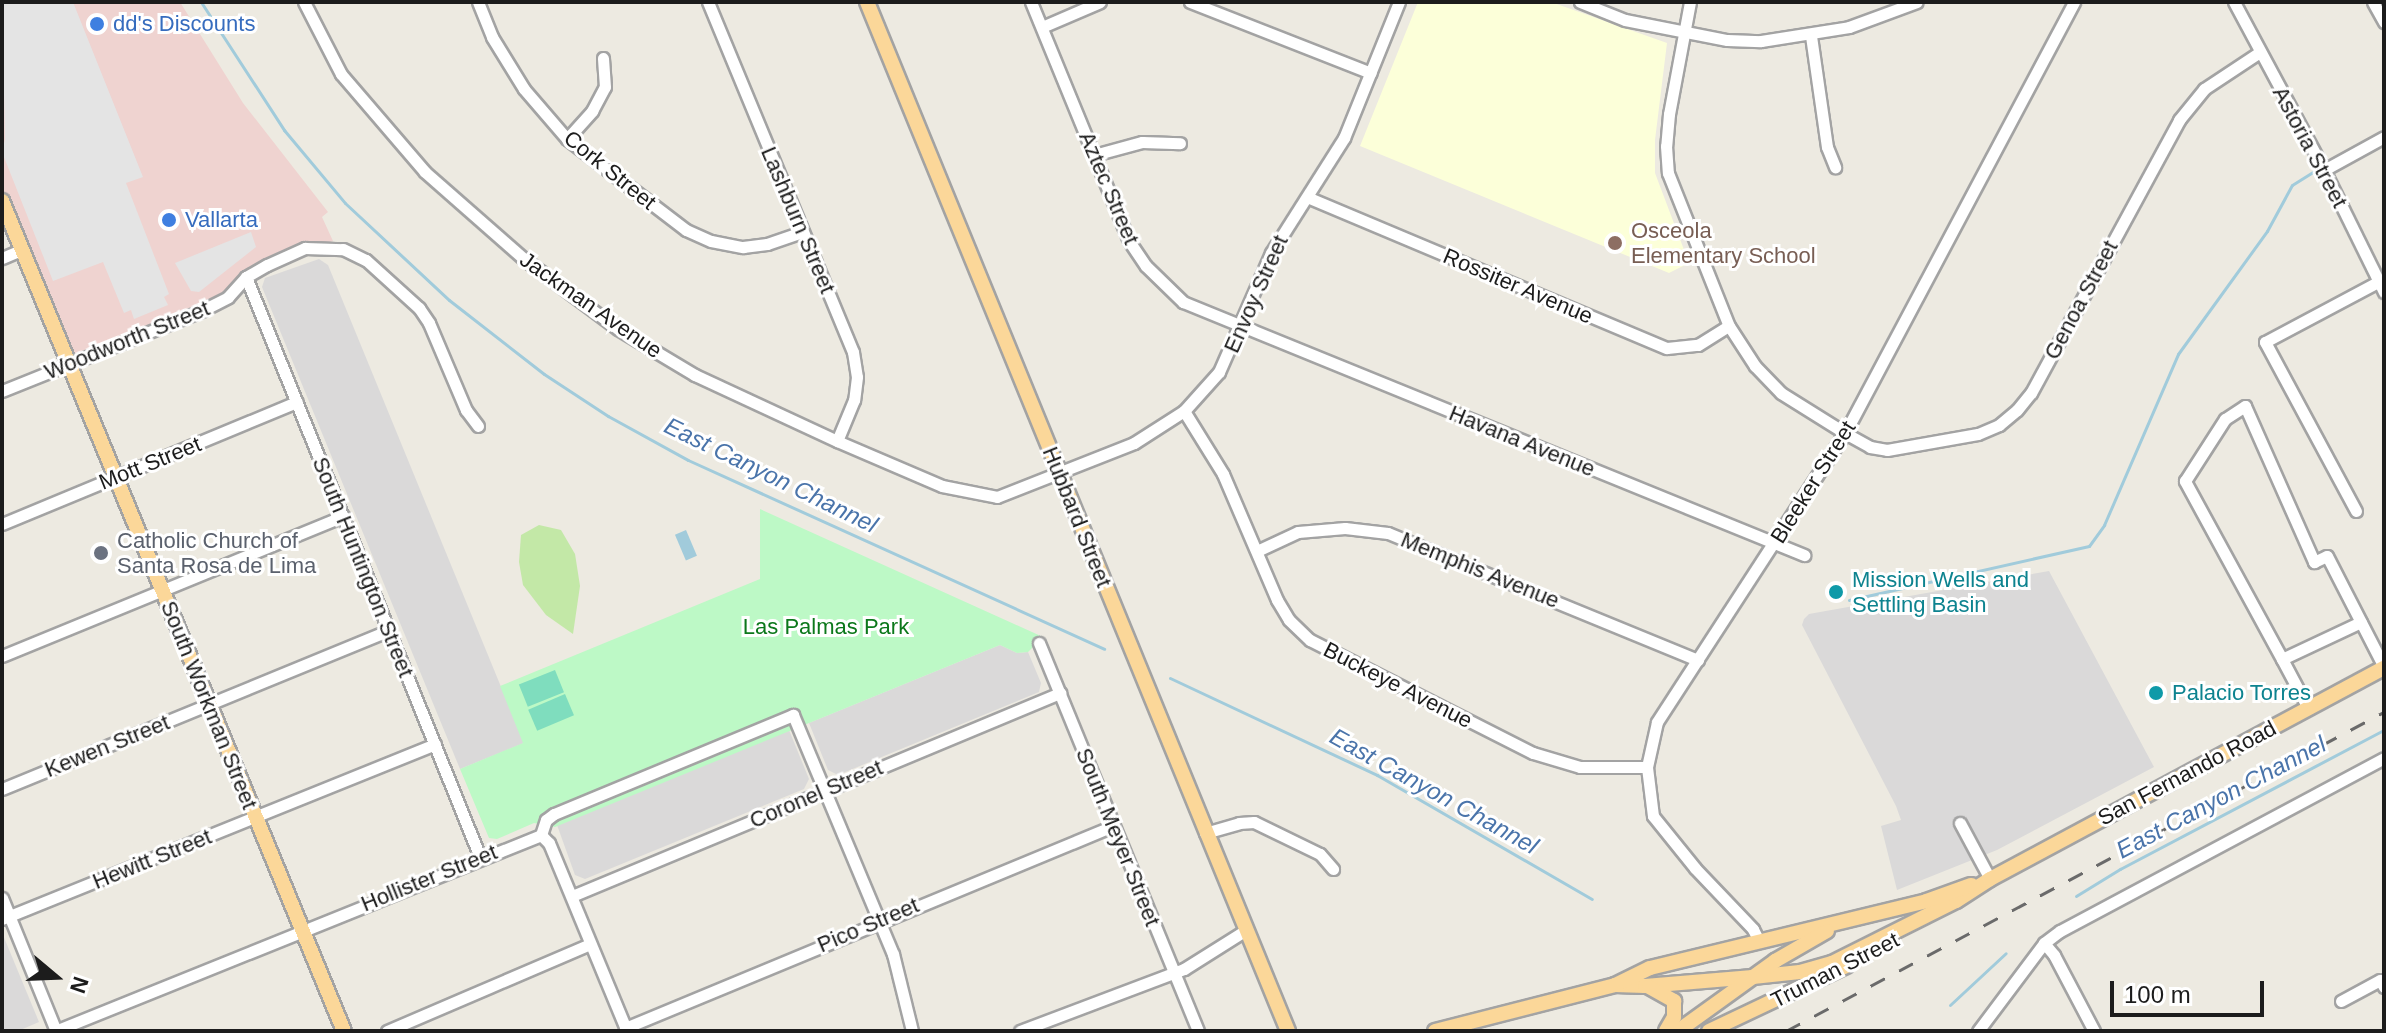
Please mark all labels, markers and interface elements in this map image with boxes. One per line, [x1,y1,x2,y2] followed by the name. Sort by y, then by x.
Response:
[113,11,255,37] place label: dd's Discounts
[88,15,106,33] marker: dd's Discounts
[2267,82,2353,212] street label: Astoria Street
[558,125,662,215] street label: Cork Street
[1073,128,1145,248] street label: Aztec Street
[755,143,841,297] street label: Lashburn Street
[185,207,258,233] place label: Vallarta
[160,211,178,229] marker: Vallarta
[1631,217,1816,268] place label: Osceola Elementary School
[1218,231,1294,357] street label: Envoy Street
[1606,234,1624,252] marker: Osceola Elementary School
[2039,236,2123,364] street label: Genoa Street
[1439,242,1597,330] street label: Rossiter Avenue
[514,246,668,364] street label: Jackman Avenue
[41,295,213,385] street label: Woodworth Street
[1445,400,1599,482] street label: Havana Avenue
[660,411,882,539] water label: East Canyon Channel
[1765,416,1861,548] street label: Bleeker Street
[95,431,205,495] street label: Mott Street
[1037,443,1117,591] street label: Hubbard Street
[307,453,419,681] street label: South Huntington Street
[1396,526,1564,614] street label: Memphis Avenue
[117,527,316,578] place label: Catholic Church of Santa Rosa de Lima
[92,544,110,562] marker: Catholic Church of Santa Rosa de Lima
[1852,566,2029,618] place label: Mission Wells and Settling Basin
[1827,583,1845,601] marker: Mission Wells and Settling Basin
[155,597,263,813] street label: South Workman Street
[743,614,909,640] park label: Las Palmas Park
[1319,636,1477,734] street label: Buckeye Avenue
[2172,680,2311,706] place label: Palacio Torres
[2147,684,2165,702] marker: Palacio Torres
[41,709,173,783] street label: Kewen Street
[2093,715,2281,831] street label: San Fernando Road
[1325,722,1543,860] water label: East Canyon Channel
[2111,729,2331,865] water label: East Canyon Channel
[1070,744,1166,930] street label: South Meyer Street
[746,754,886,834] street label: Coronel Street
[89,823,215,895] street label: Hewitt Street
[357,839,501,917] street label: Hollister Street
[813,892,923,958] street label: Pico Street
[1767,927,1903,1013] street label: Truman Street
[16,937,96,1017] north arrow
[2114,965,2268,1015] scale bar
[65,973,94,997] text: N
[2124,981,2191,1008] text: 100 m

